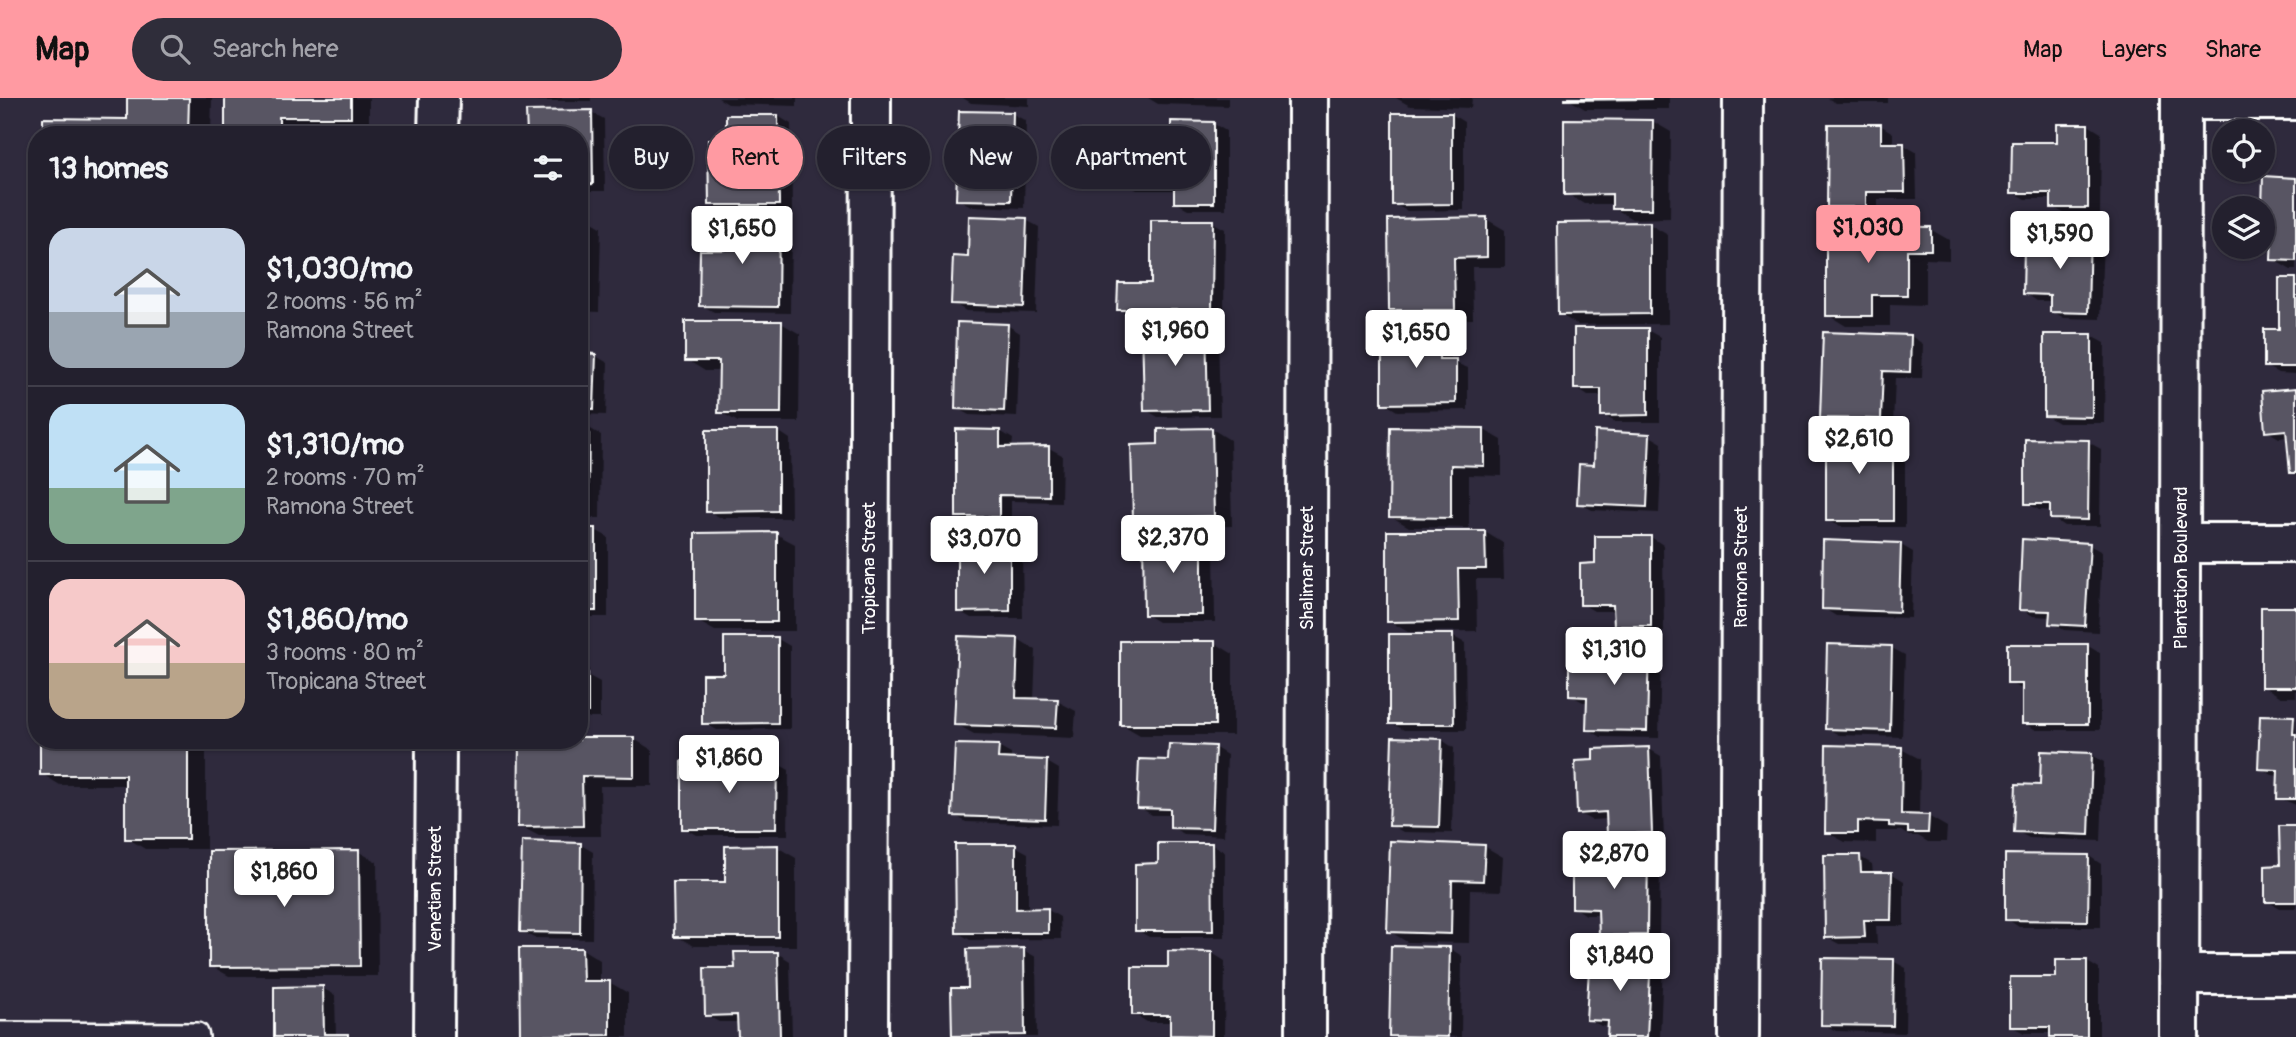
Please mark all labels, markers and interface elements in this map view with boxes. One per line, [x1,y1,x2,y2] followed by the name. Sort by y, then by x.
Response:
[132,18,622,81] search box
[35,29,90,70] text: Map
[156,30,194,68] icon: search
[212,33,339,65] text: Search here
[2023,35,2063,64] text: Map
[2101,35,2167,64] text: Layers
[2205,35,2261,64] text: Share
[2212,119,2275,259] map controls
[2212,119,2275,182] button: locate
[609,126,693,189] chip: Buy
[707,126,803,189] chip: Rent
[817,126,930,189] chip: Filters
[944,126,1037,189] chip: New
[1051,126,1211,189] chip: Apartment
[529,149,567,187] icon: filters
[49,150,168,187] text: 13 homes
[2212,196,2275,259] button: layers
[685,206,799,266] pin: $1,650
[1811,206,1925,265] pin: $1,030
[2003,212,2117,271] pin: $1,590
[1832,213,1904,242] text: $1,030
[708,214,776,243] text: $1,650
[2026,219,2094,248] text: $1,590
[266,250,413,287] text: $1,030/mo
[105,256,189,340] icon: home
[266,287,423,316] text: 2 rooms · 56 m²
[1118,308,1232,368] pin: $1,960
[1359,310,1473,370] pin: $1,650
[266,316,414,345] text: Ramona Street
[1141,316,1209,345] text: $1,960
[1382,318,1450,347] text: $1,650
[1802,416,1916,476] pin: $2,610
[1824,424,1894,453] text: $2,610
[266,426,404,463] text: $1,310/mo
[105,432,189,516] icon: home
[266,463,425,492] text: 2 rooms · 70 m²
[2169,486,2193,650] street label: Plantation Boulevard
[266,492,414,521] text: Ramona Street
[857,502,881,634] street label: Tropicana Street
[1295,505,1319,630] street label: Shalimar Street
[1729,506,1753,628] street label: Ramona Street
[1116,516,1230,575] pin: $2,370
[927,517,1041,576] pin: $3,070
[1137,523,1209,552] text: $2,370
[947,524,1021,553] text: $3,070
[266,601,408,638] text: $1,860/mo
[105,607,189,691] icon: home
[1557,628,1671,687] pin: $1,310
[1582,635,1646,664] text: $1,310
[266,638,424,667] text: 3 rooms · 80 m²
[266,667,426,696] text: Tropicana Street
[672,736,786,795] pin: $1,860
[695,743,763,772] text: $1,860
[423,826,447,952] street label: Venetian Street
[1557,832,1671,891] pin: $2,870
[1579,839,1649,868] text: $2,870
[227,850,341,909] pin: $1,860
[250,857,318,886] text: $1,860
[1563,934,1677,993] pin: $1,840
[1586,941,1654,970] text: $1,840

